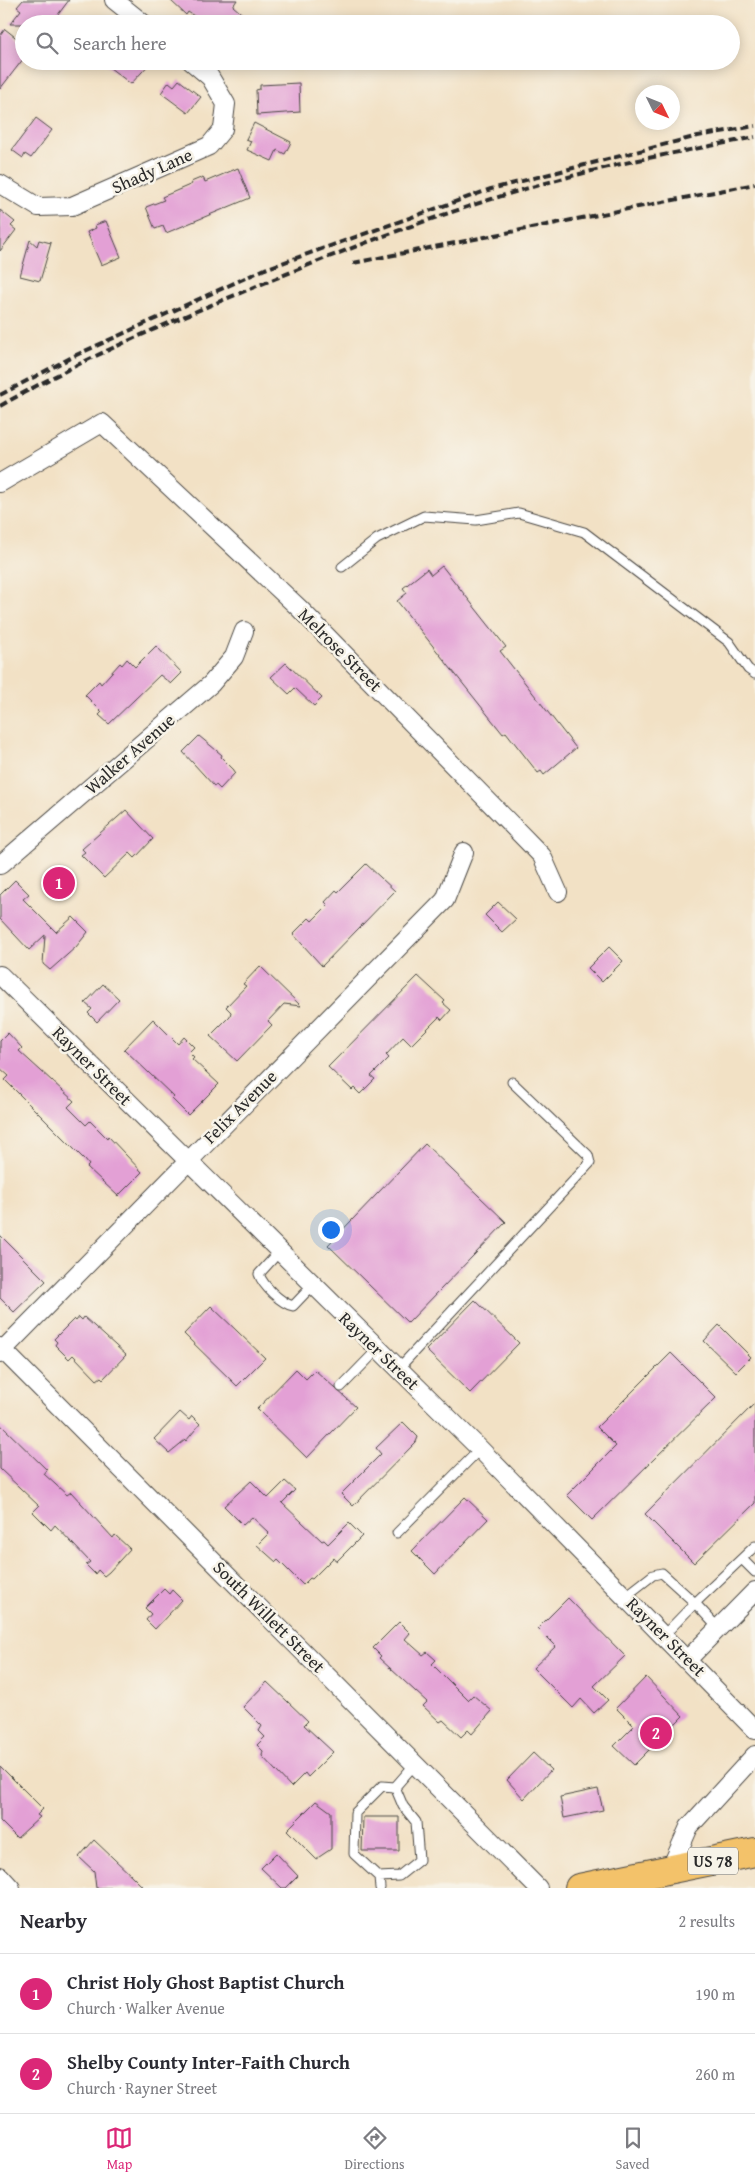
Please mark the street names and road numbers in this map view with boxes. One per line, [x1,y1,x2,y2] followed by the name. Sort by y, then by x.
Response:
[107,141,196,200] street label: Shady Lane
[292,601,389,698] street label: Melrose Street
[79,707,181,801] street label: Walker Avenue
[46,1020,139,1112] street label: Rayner Street
[196,1063,283,1150] street label: Felix Avenue
[333,1305,426,1397] street label: Rayner Street
[207,1554,332,1679] street label: South Willett Street
[620,1591,713,1683] street label: Rayner Street
[688,1848,738,1874] road number: US 78

